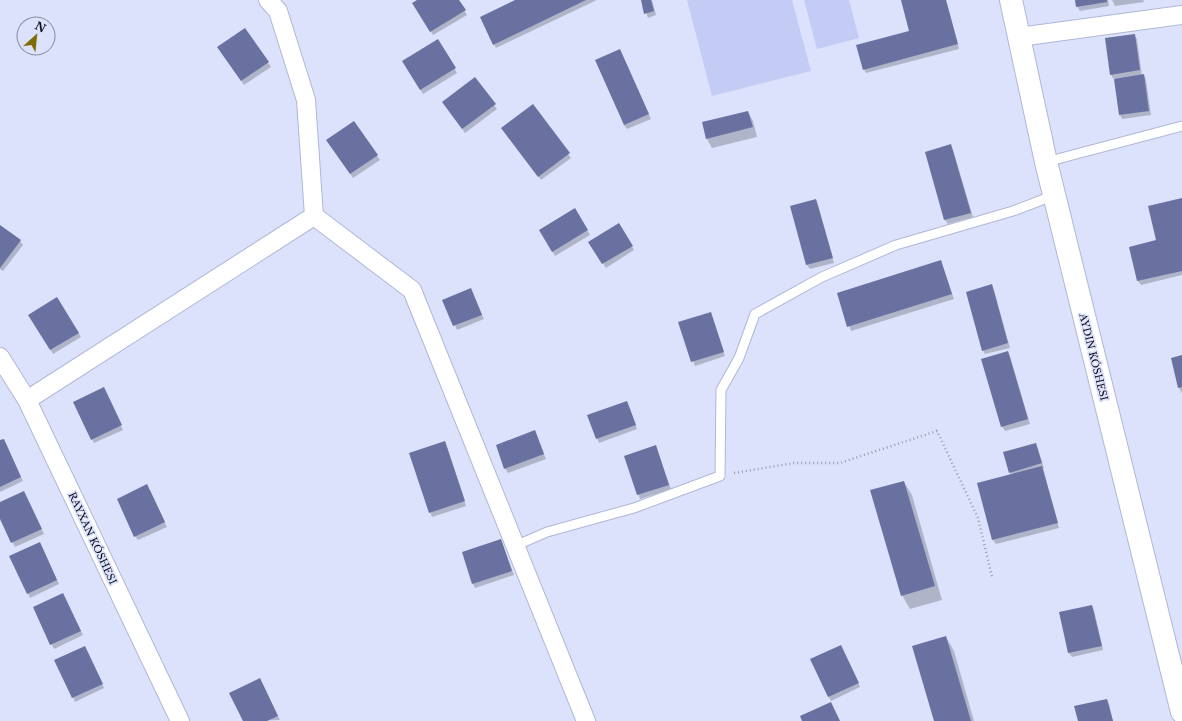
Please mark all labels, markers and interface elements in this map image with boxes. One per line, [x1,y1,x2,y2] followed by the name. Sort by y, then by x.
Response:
[16,16,56,56] north arrow
[33,19,49,36] text: N
[1076,311,1112,402] street label: AYDIN KÓSHESI
[65,490,121,586] street label: RAYXAN KÓSHESI

